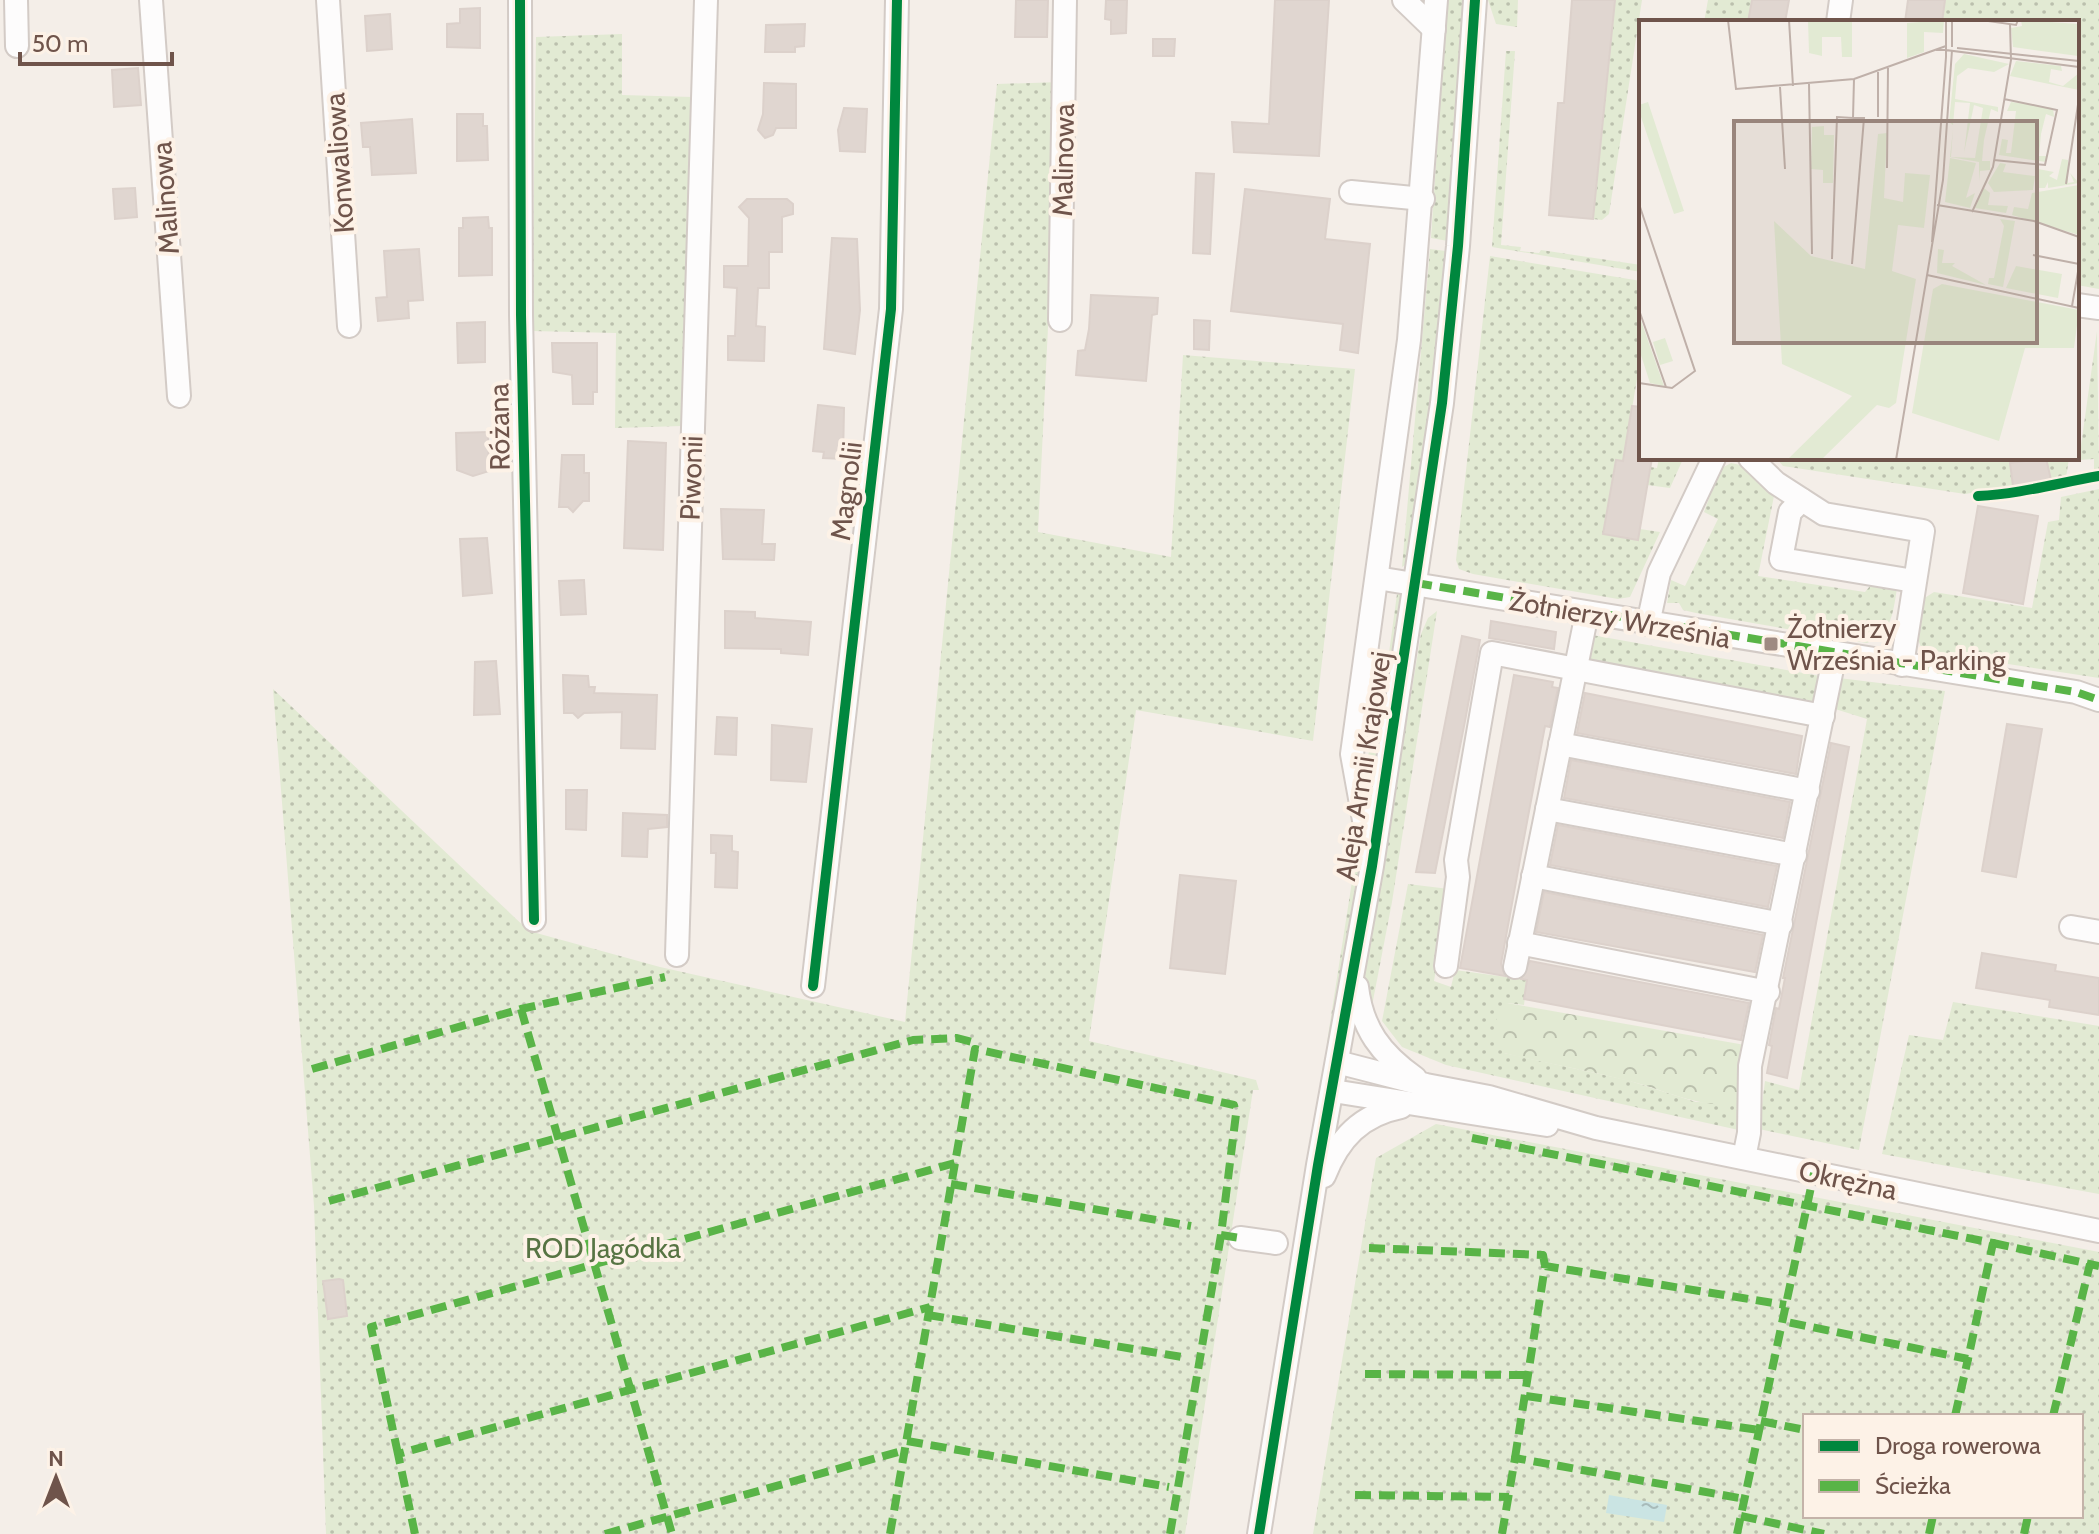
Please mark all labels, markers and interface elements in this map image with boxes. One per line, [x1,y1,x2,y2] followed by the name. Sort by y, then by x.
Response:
[20,16,172,66] scale bar
[1639,20,2079,460] inset map
[32,29,88,58] text: 50 m
[317,91,361,234] street label: Konwaliowa
[1045,103,1081,217] street label: Malinowa
[144,140,186,256] street label: Malinowa
[481,382,517,471] street label: Różana
[673,435,709,521] street label: Piwonii
[823,440,869,542] street label: Magnolii
[1507,583,1734,655] street label: Żołnierzy Września
[1787,611,2007,677] place label: Żołnierzy Września - Parking
[1762,635,1780,653] marker: Żołnierzy Września - Parking
[1328,649,1398,883] street label: Aleja Armii Krajowej
[1796,1153,1901,1207] street label: Okrężna
[525,1231,682,1265] park label: ROD Jagódka
[1803,1414,2083,1518] legend
[1875,1431,2041,1460] text: Droga rowerowa
[16,1438,96,1518] north arrow
[48,1445,64,1472] text: N
[1875,1471,1951,1500] text: Ścieżka

